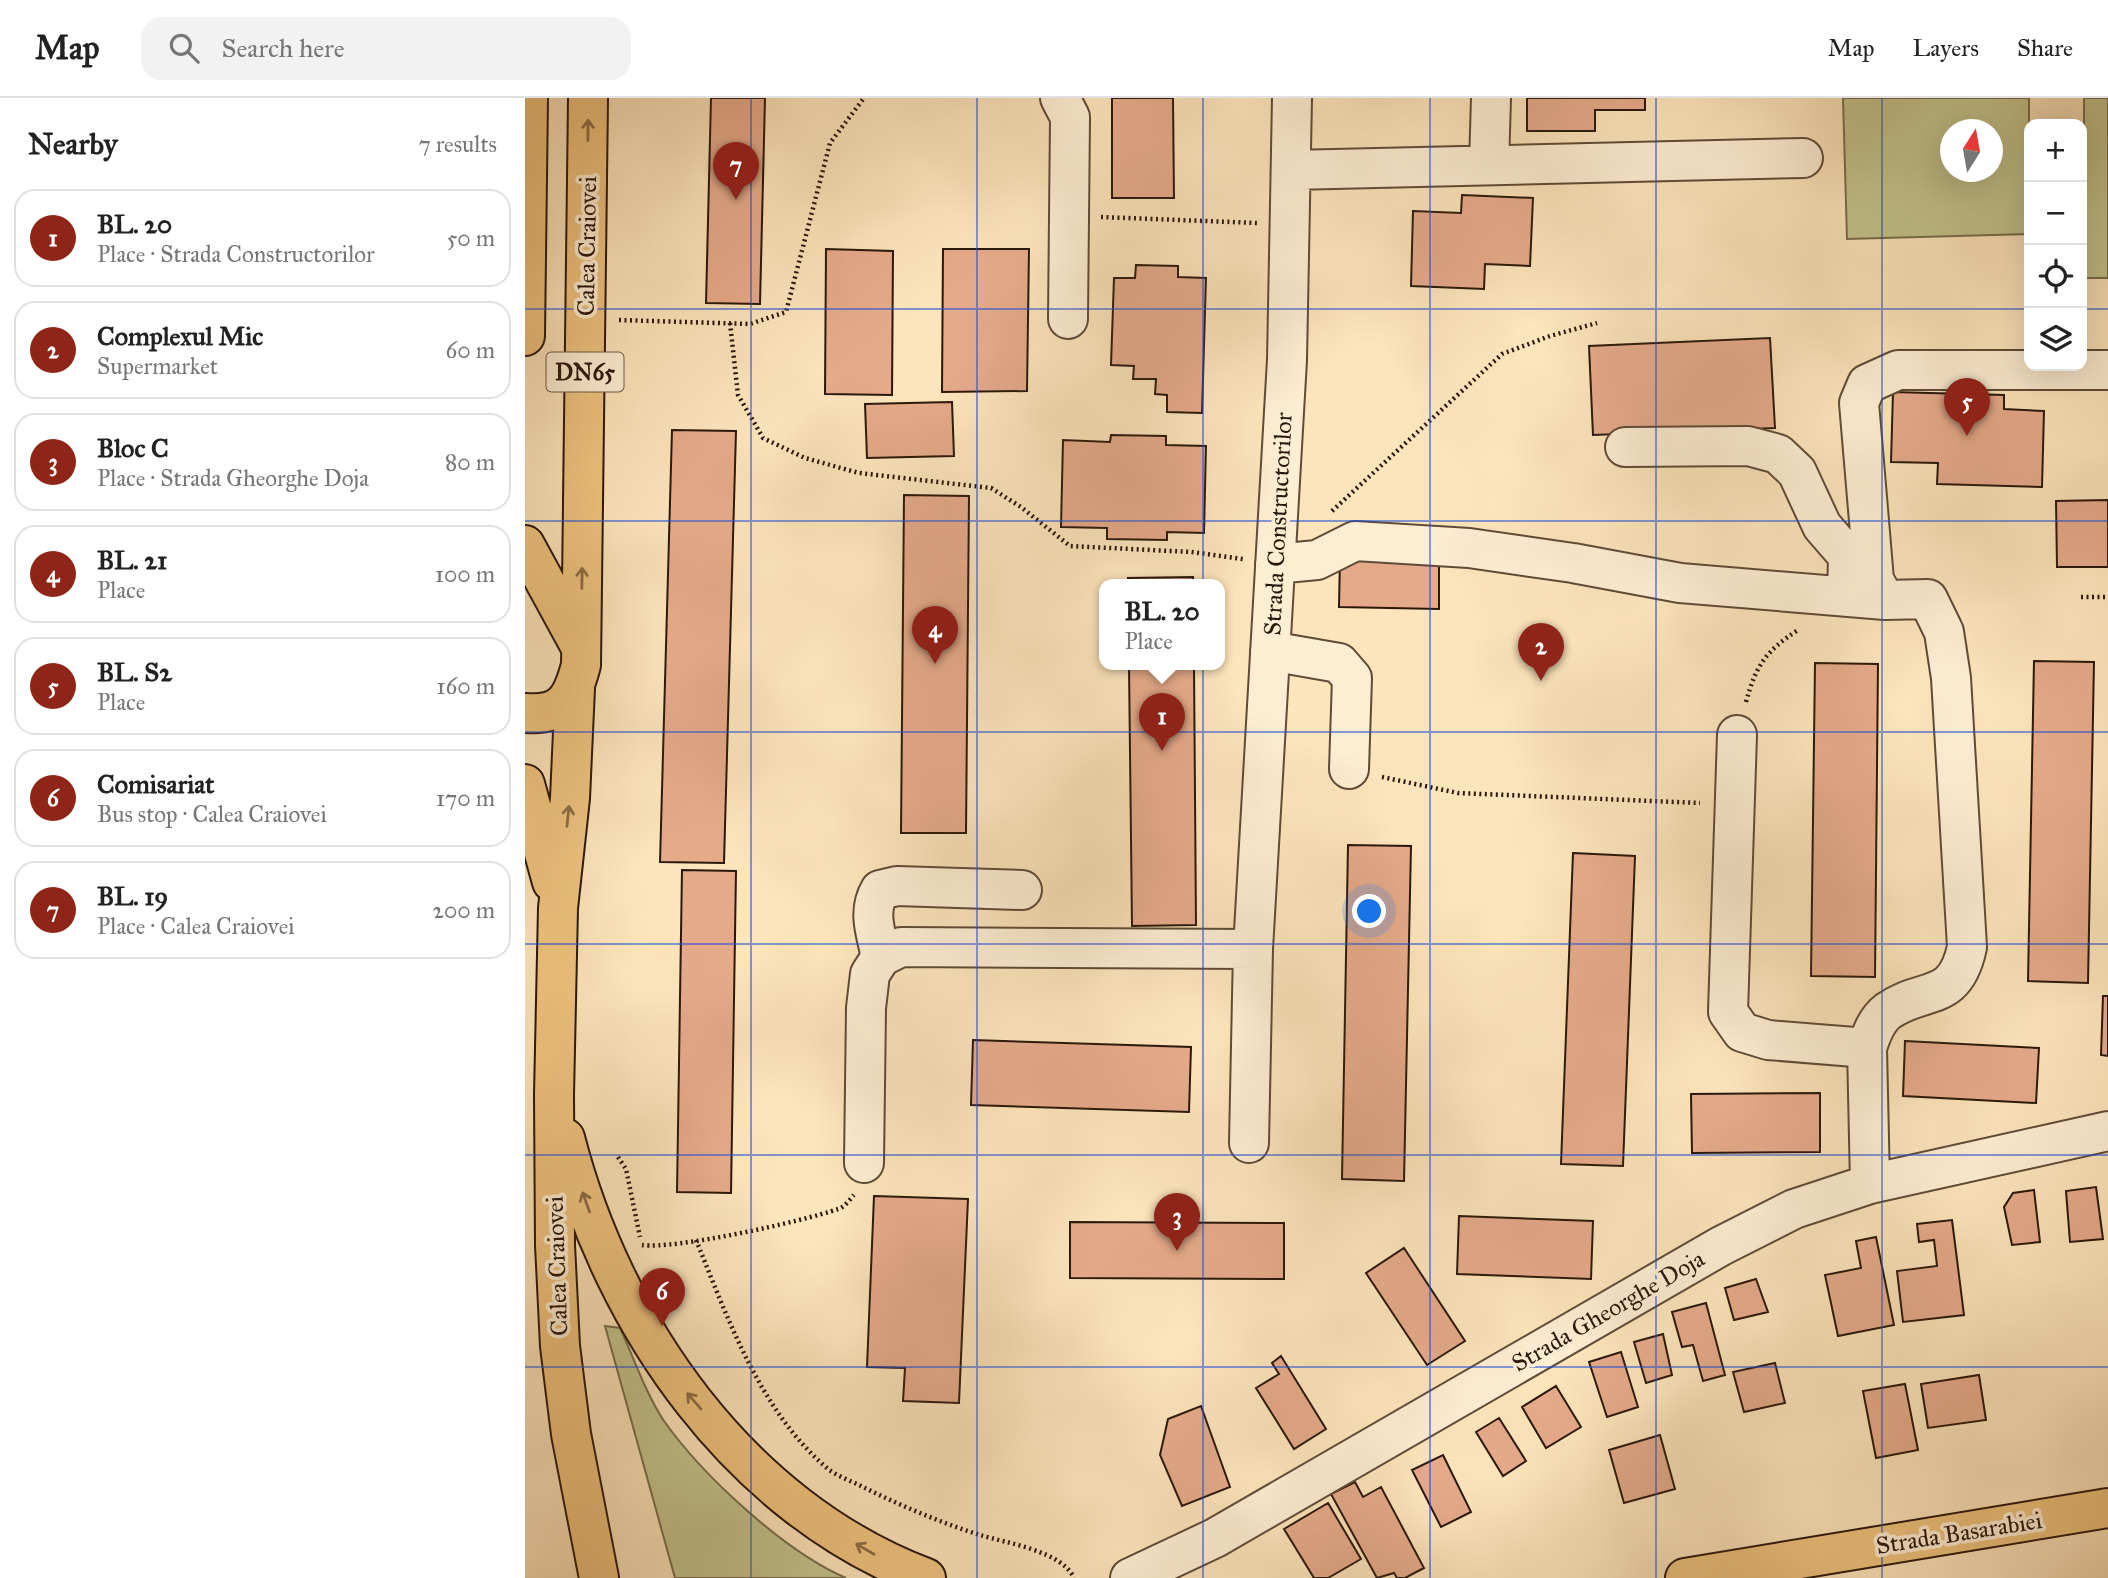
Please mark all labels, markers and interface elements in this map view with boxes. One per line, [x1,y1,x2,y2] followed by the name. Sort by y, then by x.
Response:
[141,17,631,80] search box
[35,28,99,68] text: Map
[165,29,203,67] icon: search
[221,32,345,64] text: Search here
[1828,33,1875,63] text: Map
[1913,33,1979,63] text: Layers
[2017,33,2073,63] text: Share
[581,119,595,142] one-way arrow
[1940,119,2003,182] north arrow
[2024,119,2087,371] map controls
[2024,119,2087,182] button: +
[28,126,118,162] text: Nearby
[418,130,497,158] text: 7 results
[713,142,759,200] pin: 7
[571,175,603,316] street label: Calea Craiovei
[2024,182,2087,245] button: −
[97,208,172,240] text: BL. 20
[48,224,58,252] text: 1
[447,224,495,252] text: 50 m
[97,240,375,268] text: Place · Strada Constructorilor
[2024,245,2087,308] button: locate
[2024,308,2087,371] button: layers
[97,320,263,352] text: Complexul Mic
[47,336,59,364] text: 2
[446,336,495,364] text: 60 m
[97,352,218,380] text: Supermarket
[547,353,623,392] road number: DN65
[1944,378,1990,436] pin: 5
[1257,412,1299,636] street label: Strada Constructorilor
[97,432,169,464] text: Bloc C
[48,448,58,476] text: 3
[445,448,495,476] text: 80 m
[97,464,369,492] text: Place · Strada Gheorghe Doja
[97,544,167,576] text: BL. 21
[47,560,59,588] text: 4
[435,560,495,588] text: 100 m
[575,567,589,590] one-way arrow
[97,576,145,604] text: Place
[1099,579,1225,670] popup
[1124,595,1200,627] text: BL. 20
[912,606,958,664] pin: 4
[1518,623,1564,681] pin: 2
[1124,627,1173,655] text: Place
[97,656,172,688] text: BL. S2
[48,672,58,700] text: 5
[437,672,495,700] text: 160 m
[97,688,145,716] text: Place
[1139,693,1185,751] pin: 1
[97,768,214,800] text: Comisariat
[47,784,59,812] text: 6
[436,784,495,812] text: 170 m
[97,800,327,828] text: Bus stop · Calea Craiovei
[562,805,575,828] one-way arrow
[97,880,168,912] text: BL. 19
[1352,894,1386,928] your location
[47,896,59,924] text: 7
[433,896,495,924] text: 200 m
[97,912,295,940] text: Place · Calea Craiovei
[579,1192,591,1214] one-way arrow
[1154,1193,1200,1251] pin: 3
[540,1195,574,1337] street label: Calea Craiovei
[1506,1243,1710,1378] street label: Strada Gheorghe Doja
[639,1268,685,1326] pin: 6
[686,1392,702,1410] one-way arrow
[1874,1505,2044,1561] street label: Strada Basarabiei
[855,1542,875,1556] one-way arrow

